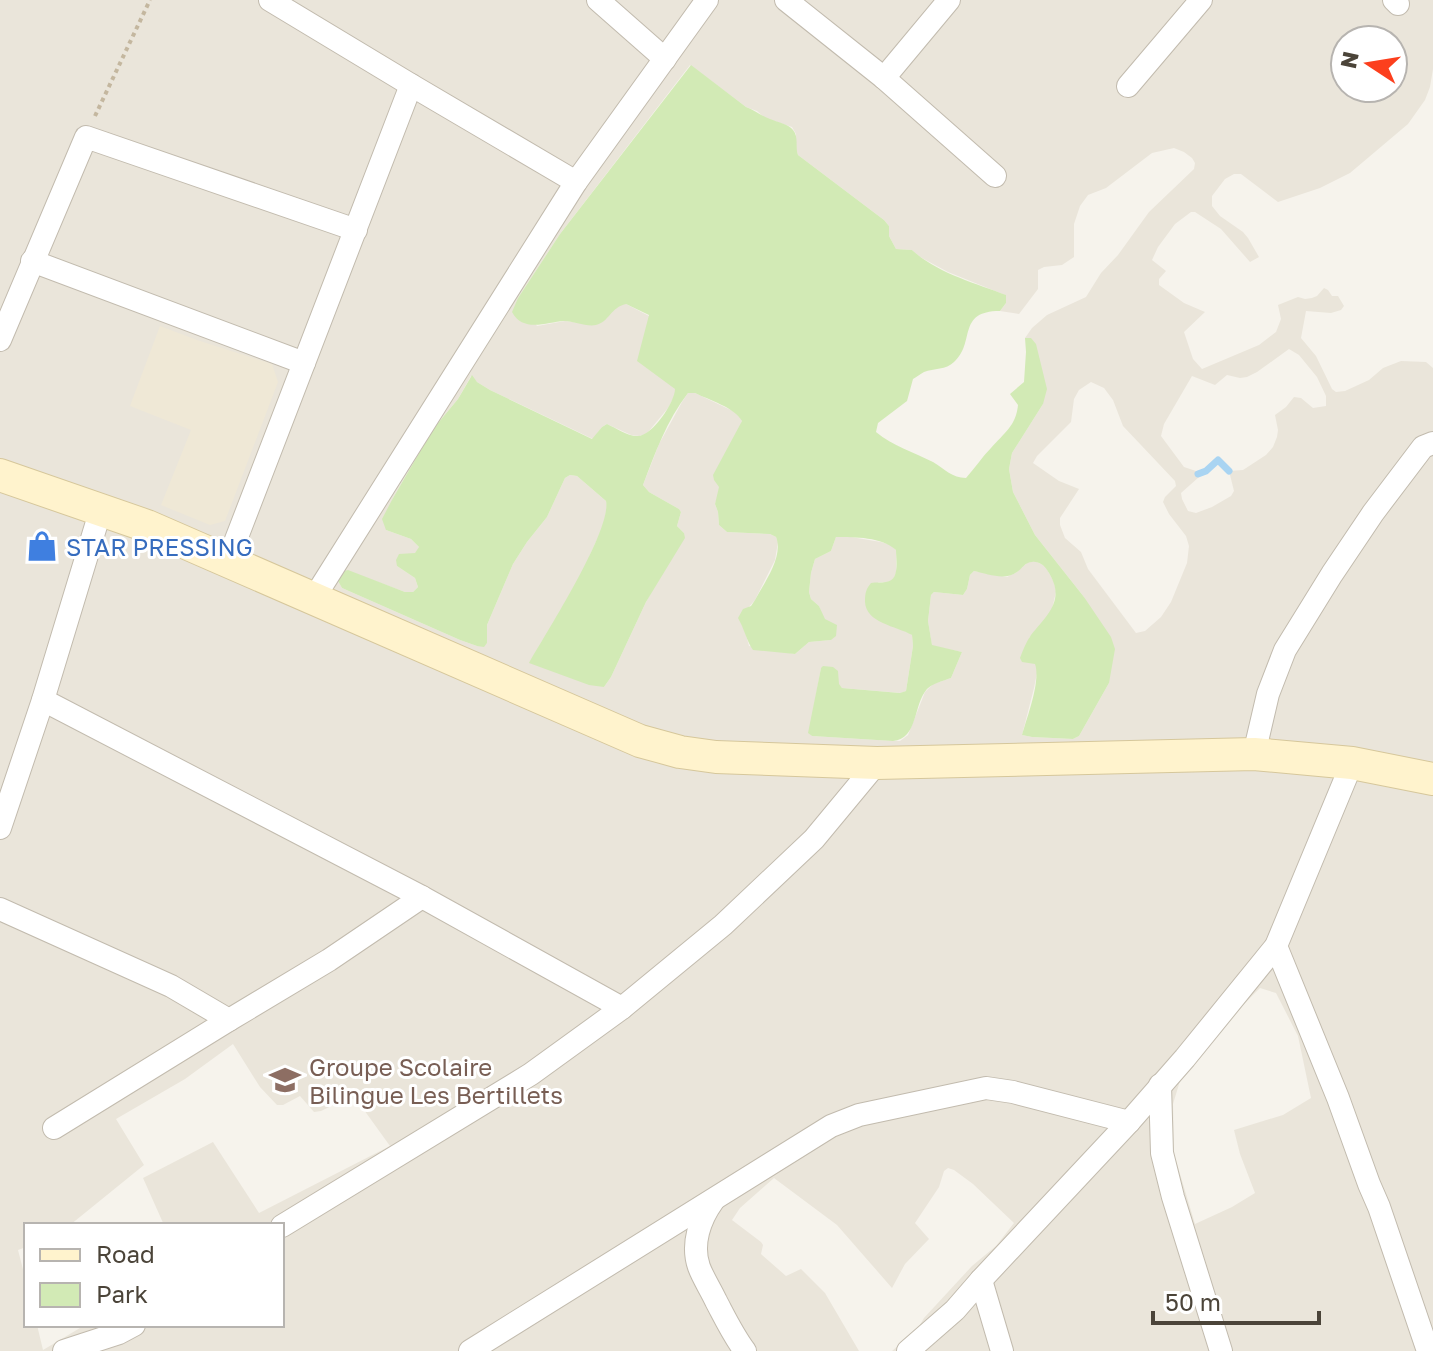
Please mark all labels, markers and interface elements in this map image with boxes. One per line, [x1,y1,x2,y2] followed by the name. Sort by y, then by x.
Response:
[1329,24,1409,104] north arrow
[1334,49,1364,71] text: N
[25,529,59,563] shop icon: STAR PRESSING
[66,532,253,561] place label: STAR PRESSING
[309,1052,563,1109] place label: Groupe Scolaire Bilingue Les Bertillets
[268,1063,302,1097] school or university icon: Groupe Scolaire Bilingue Les Bertillets
[24,1223,284,1327] legend
[96,1239,155,1268] text: Road
[1153,1275,1319,1325] scale bar
[96,1279,148,1308] text: Park
[1165,1287,1221,1316] text: 50 m

